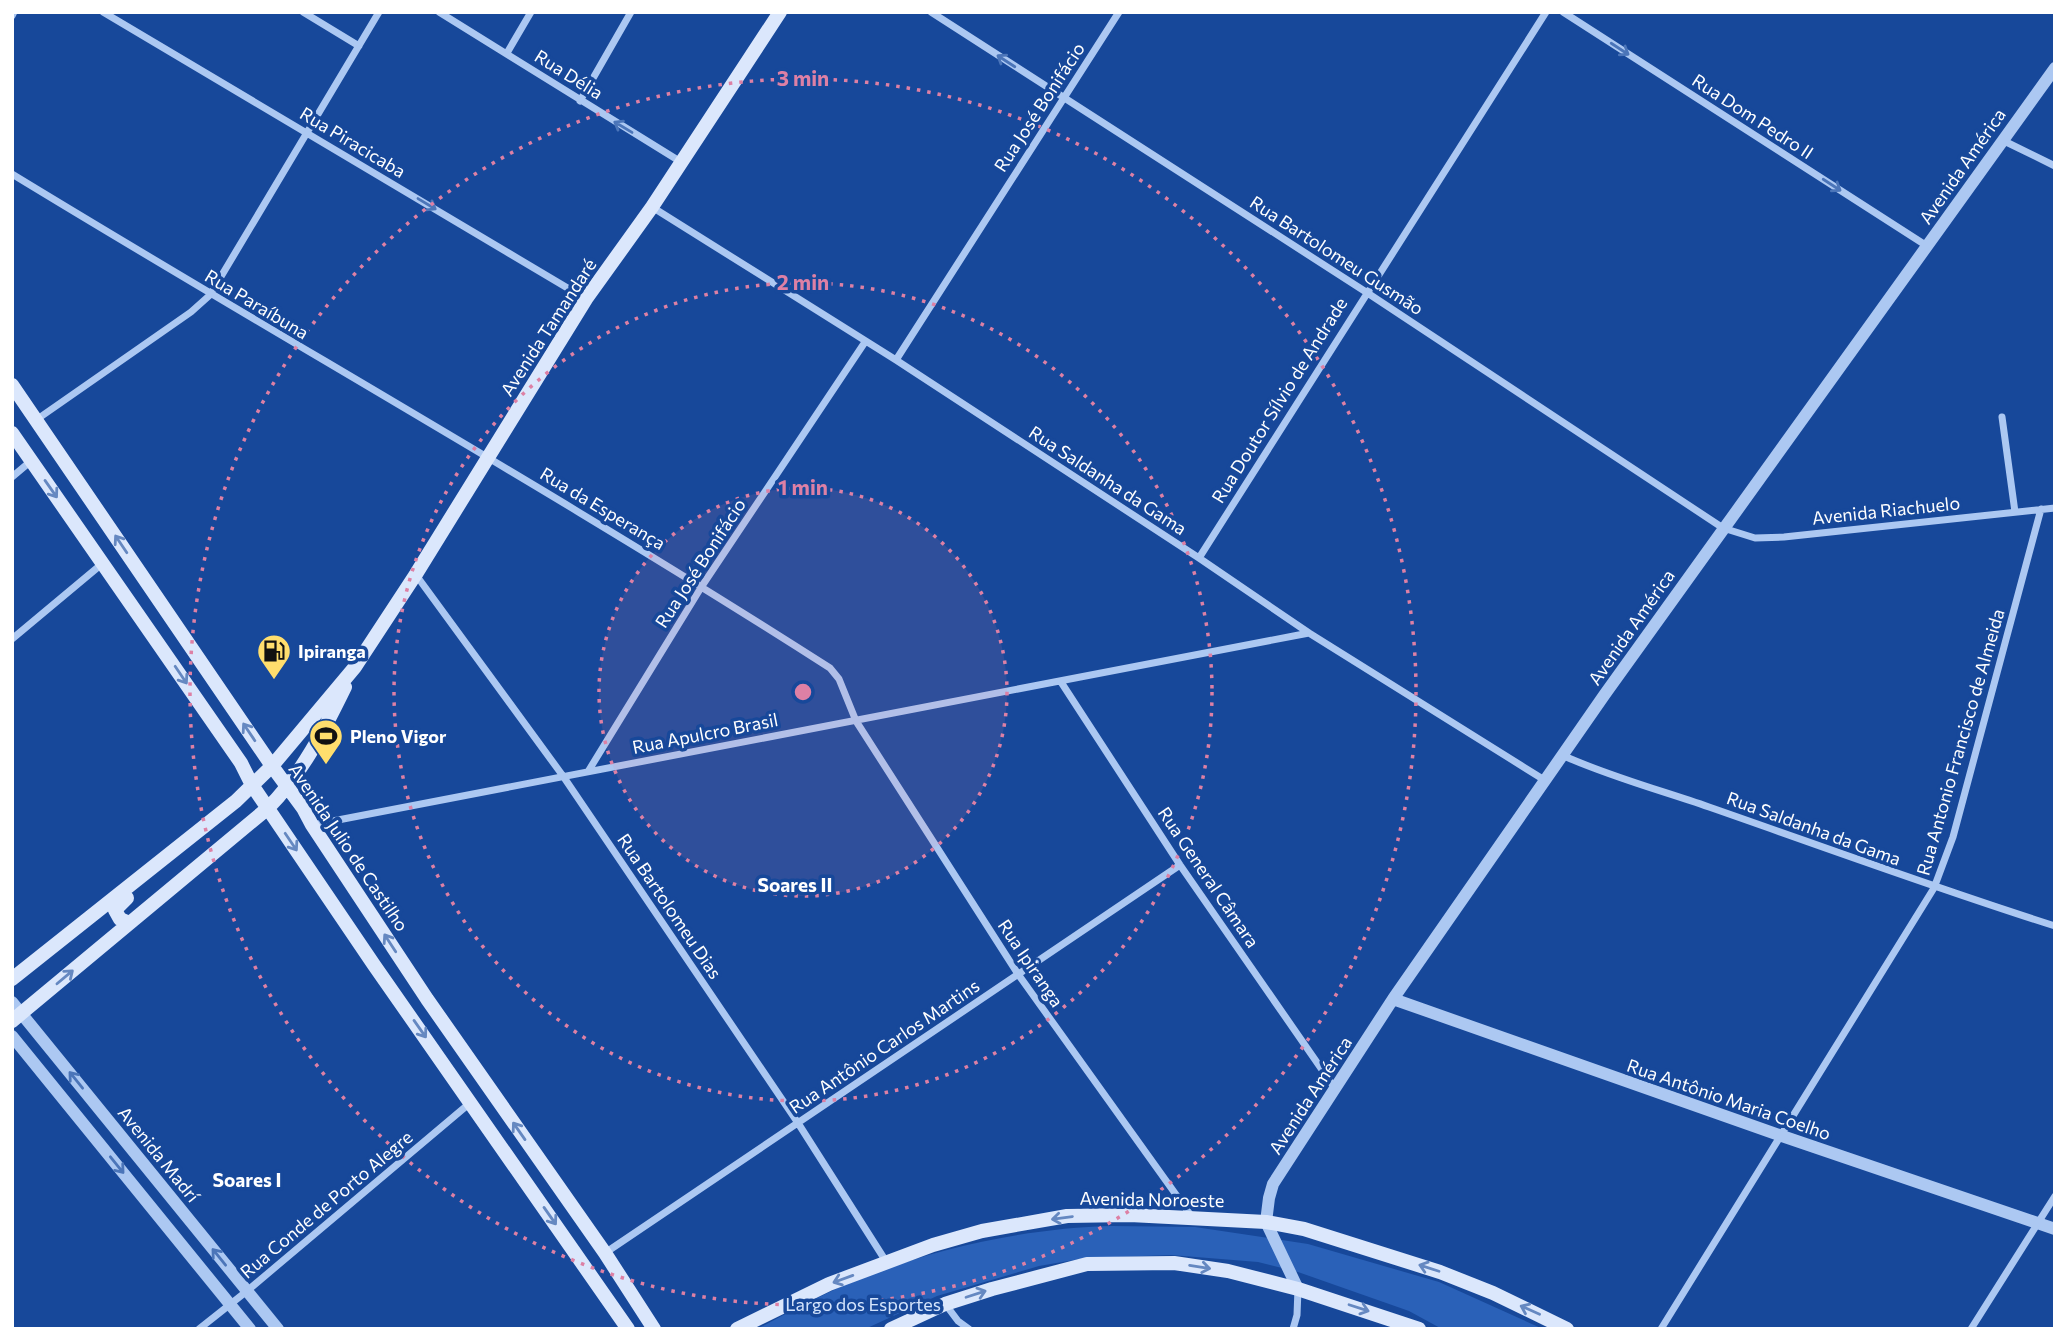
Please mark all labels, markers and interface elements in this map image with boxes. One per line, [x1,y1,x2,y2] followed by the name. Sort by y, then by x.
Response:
[989,38,1089,176] street label: Rua José Bonifácio
[1610,42,1629,57] one-way arrow
[531,44,607,104] street label: Rua Délia
[997,53,1017,67] one-way arrow
[777,65,829,90] text: 3 min
[1688,69,1818,163] street label: Rua Dom Pedro II
[296,102,410,182] street label: Rua Piracicaba
[1914,104,2010,228] street label: Avenida América
[614,120,634,134] one-way arrow
[1822,178,1841,193] one-way arrow
[1246,191,1428,319] street label: Rua Bartolomeu Gusmão
[417,198,437,212] one-way arrow
[495,254,601,400] street label: Avenida Tamandaré
[201,264,313,344] street label: Rua Paraíbuna
[777,269,829,294] text: 2 min
[1207,293,1351,507] street label: Rua Doutor Sílvio de Andrade
[1025,421,1191,539] street label: Rua Saldanha da Gama
[536,462,670,554] street label: Rua da Esperança
[778,474,828,499] text: 1 min
[44,479,58,498] one-way arrow
[1811,491,1961,529] street label: Avenida Riachuelo
[650,494,750,632] street label: Rua José Bonifácio
[114,535,128,554] one-way arrow
[1583,565,1679,689] street label: Avenida América
[1911,606,2009,878] street label: Rua Antonio Francisco de Almeida
[255,632,293,681] fuel station icon: Ipiranga
[298,640,366,662] place label: Ipiranga
[174,665,188,685] one-way arrow
[791,680,815,704] centre of rings
[630,708,780,758] street label: Rua Apulcro Brasil
[307,717,345,766] sports icon: Pleno Vigor
[242,723,256,742] one-way arrow
[350,725,447,747] place label: Pleno Vigor
[285,759,413,935] street label: Avenida Julio de Castilho
[1724,786,1904,870] street label: Rua Saldanha da Gama
[1154,802,1264,952] street label: Rua General Câmara
[613,829,727,983] street label: Rua Bartolomeu Dias
[283,832,298,851] one-way arrow
[758,873,832,896] district label: Soares II
[994,915,1068,1011] street label: Rua Ipiranga
[382,934,396,954] one-way arrow
[55,969,73,985] one-way arrow
[785,974,983,1118] street label: Rua Antônio Carlos Martins
[413,1019,427,1038] one-way arrow
[1264,1032,1356,1158] street label: Avenida América
[1624,1054,1834,1144] street label: Rua Antônio Maria Coelho
[68,1071,84,1089] one-way arrow
[114,1102,205,1207] street label: Avenida Madrí
[512,1122,526,1141] one-way arrow
[235,1126,417,1282] street label: Rua Conde de Porto Alegre
[109,1155,125,1173] one-way arrow
[213,1168,281,1191] district label: Soares I
[1079,1187,1225,1211] street label: Avenida Noroeste
[543,1206,557,1225] one-way arrow
[1051,1211,1073,1224] one-way arrow
[211,1248,227,1266] one-way arrow
[1188,1261,1210,1274] one-way arrow
[1418,1261,1440,1274] one-way arrow
[833,1273,855,1286] one-way arrow
[965,1287,987,1299] one-way arrow
[785,1293,941,1315] park label: Largo dos Esportes
[1347,1303,1369,1316] one-way arrow
[1520,1303,1541,1316] one-way arrow

